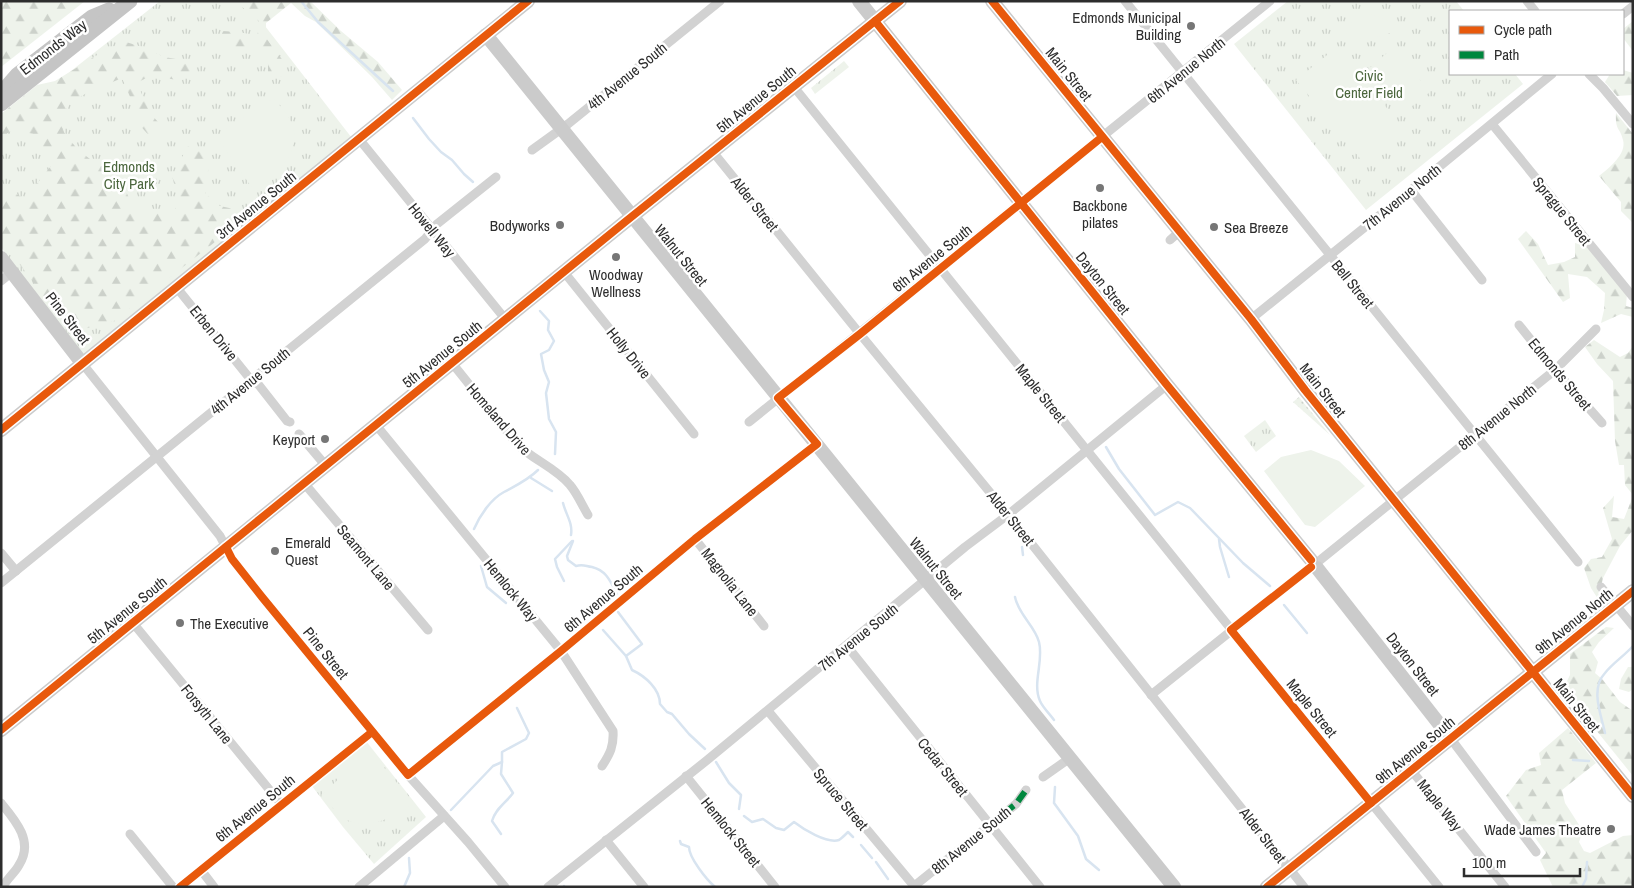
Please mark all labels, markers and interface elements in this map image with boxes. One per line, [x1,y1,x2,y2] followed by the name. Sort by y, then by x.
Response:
[1072,7,1181,45] place label: Edmonds Municipal Building
[1449,10,1624,75] legend
[15,14,91,80] street label: Edmonds Way
[1494,19,1552,40] text: Cycle path
[1185,20,1197,32] marker: Edmonds Municipal Building
[1143,32,1229,108] street label: 6th Avenue North
[583,37,671,115] street label: 4th Avenue South
[1041,43,1098,106] street label: Main Street
[1494,44,1519,65] text: Path
[712,60,800,138] street label: 5th Avenue South
[1335,65,1403,103] park label: Civic Center Field
[103,156,155,194] park label: Edmonds City Park
[1359,159,1445,235] street label: 7th Avenue North
[211,166,301,244] street label: 3rd Avenue South
[726,171,784,236] street label: Alder Street
[1528,172,1597,250] street label: Sprague Street
[1094,182,1106,194] marker: Backbone pilates
[1073,195,1128,233] place label: Backbone pilates
[404,198,461,262] street label: Howell Way
[490,215,550,236] place label: Bodyworks
[1224,217,1288,238] place label: Sea Breeze
[554,219,566,231] marker: Bodyworks
[888,219,976,297] street label: 6th Avenue South
[650,220,713,291] street label: Walnut Street
[1208,221,1220,233] marker: Sea Breeze
[1071,247,1135,319] street label: Dayton Street
[610,251,622,263] marker: Woodway Wellness
[1327,255,1379,313] street label: Bell Street
[589,264,644,302] place label: Woodway Wellness
[41,287,96,349] street label: Pine Street
[185,301,243,365] street label: Erben Drive
[398,315,486,393] street label: 5th Avenue South
[602,323,656,383] street label: Holly Drive
[1524,333,1597,415] street label: Edmonds Street
[206,342,294,420] street label: 4th Avenue South
[1295,358,1351,422] street label: Main Street
[1011,359,1071,427] street label: Maple Street
[462,379,536,460] street label: Homeland Drive
[1454,379,1540,455] street label: 8th Avenue North
[273,429,316,450] place label: Keyport
[319,433,331,445] marker: Keyport
[982,485,1040,550] street label: Alder Street
[332,520,400,595] street label: Seamont Lane
[285,532,331,570] place label: Emerald Quest
[905,533,968,604] street label: Walnut Street
[697,543,763,621] street label: Magnolia Lane
[269,545,281,557] marker: Emerald Quest
[479,554,543,627] street label: Hemlock Way
[559,559,647,637] street label: 6th Avenue South
[83,571,171,649] street label: 5th Avenue South
[1531,583,1617,659] street label: 9th Avenue North
[814,598,902,676] street label: 7th Avenue South
[190,613,269,634] place label: The Executive
[174,617,186,629] marker: The Executive
[298,622,354,684] street label: Pine Street
[1382,628,1445,701] street label: Dayton Street
[1282,674,1342,742] street label: Maple Street
[1549,674,1606,737] street label: Main Street
[176,680,238,748] street label: Forsyth Lane
[1371,711,1459,789] street label: 9th Avenue South
[913,733,973,801] street label: Cedar Street
[809,763,874,835] street label: Spruce Street
[211,769,299,847] street label: 6th Avenue South
[1413,775,1468,836] street label: Maple Way
[696,793,766,872] street label: Hemlock Street
[927,801,1015,879] street label: 8th Avenue South
[1234,802,1292,868] street label: Alder Street
[1484,819,1601,840] place label: Wade James Theatre
[1605,823,1617,835] marker: Wade James Theatre
[1464,846,1580,878] scale bar
[1472,852,1506,873] text: 100 m

